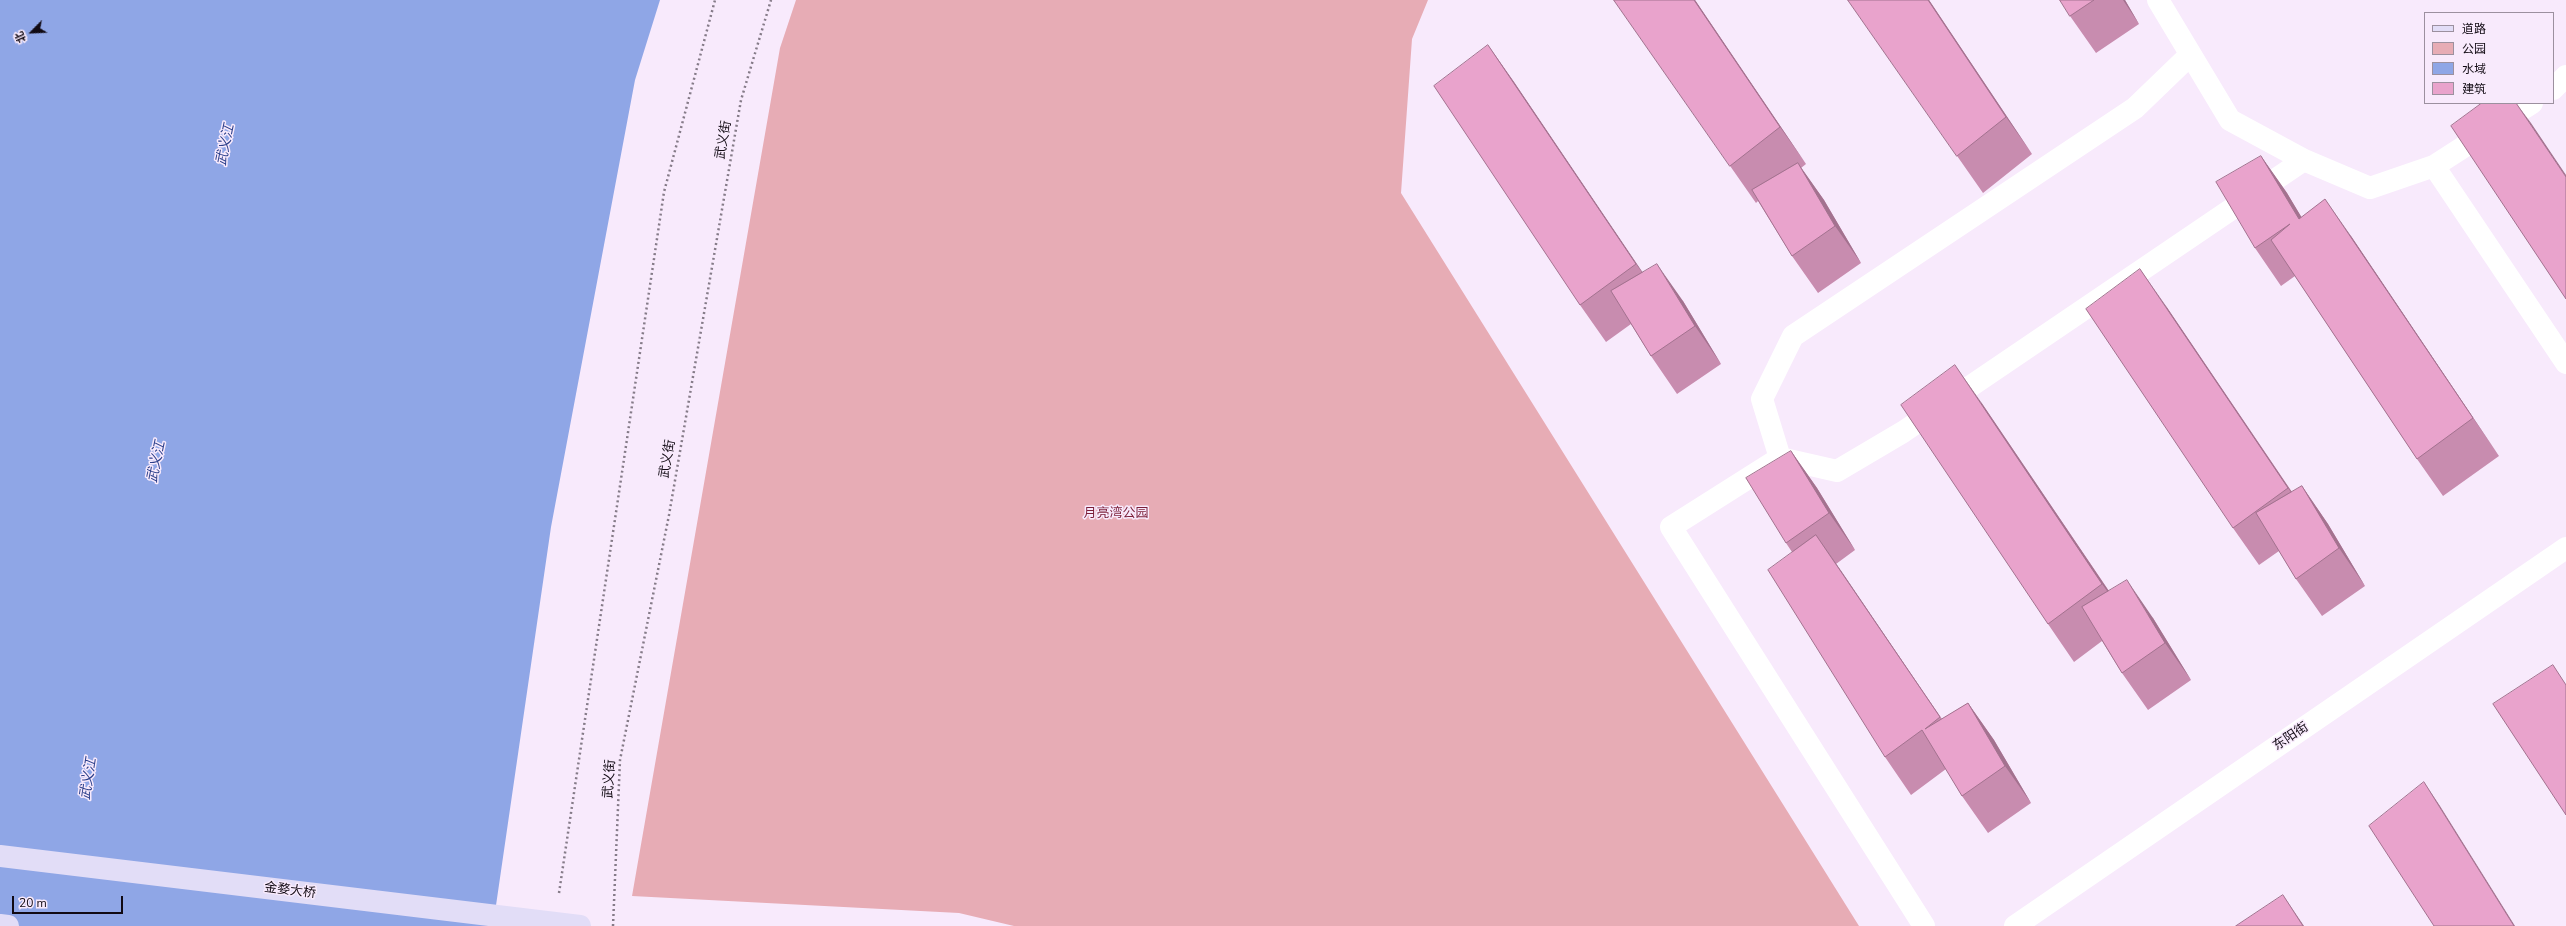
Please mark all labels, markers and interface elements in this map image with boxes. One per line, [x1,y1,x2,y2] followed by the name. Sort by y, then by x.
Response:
[12,12,52,52] north arrow
[2424,12,2554,104] legend
[2462,21,2486,37] text: 道路
[11,29,30,45] text: 北
[2462,41,2486,57] text: 公园
[2462,61,2486,77] text: 水域
[2462,81,2486,97] text: 建筑
[713,119,735,161] street label: 武义街
[213,123,239,167] water label: 武义江
[657,438,679,480] street label: 武义街
[144,440,170,484] water label: 武义江
[1084,506,1148,522] park label: 月亮湾公园
[2270,720,2312,754] street label: 东阳街
[77,757,101,801] water label: 武义江
[601,759,619,799] street label: 武义街
[263,880,317,902] street label: 金婺大桥
[14,888,125,914] scale bar
[19,895,47,911] text: 20 m

